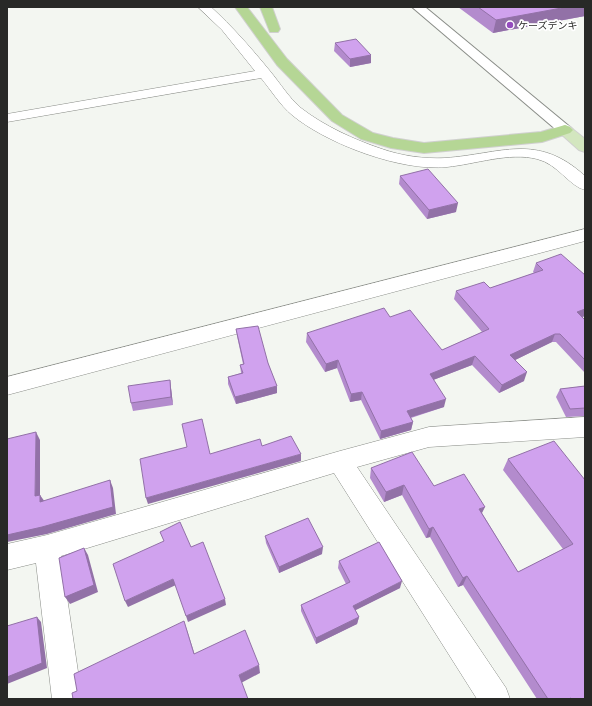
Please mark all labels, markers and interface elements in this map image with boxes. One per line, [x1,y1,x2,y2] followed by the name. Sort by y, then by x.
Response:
[518,18,578,33] place label: ケーズデンキ
[505,20,515,30] marker: ケーズデンキ

